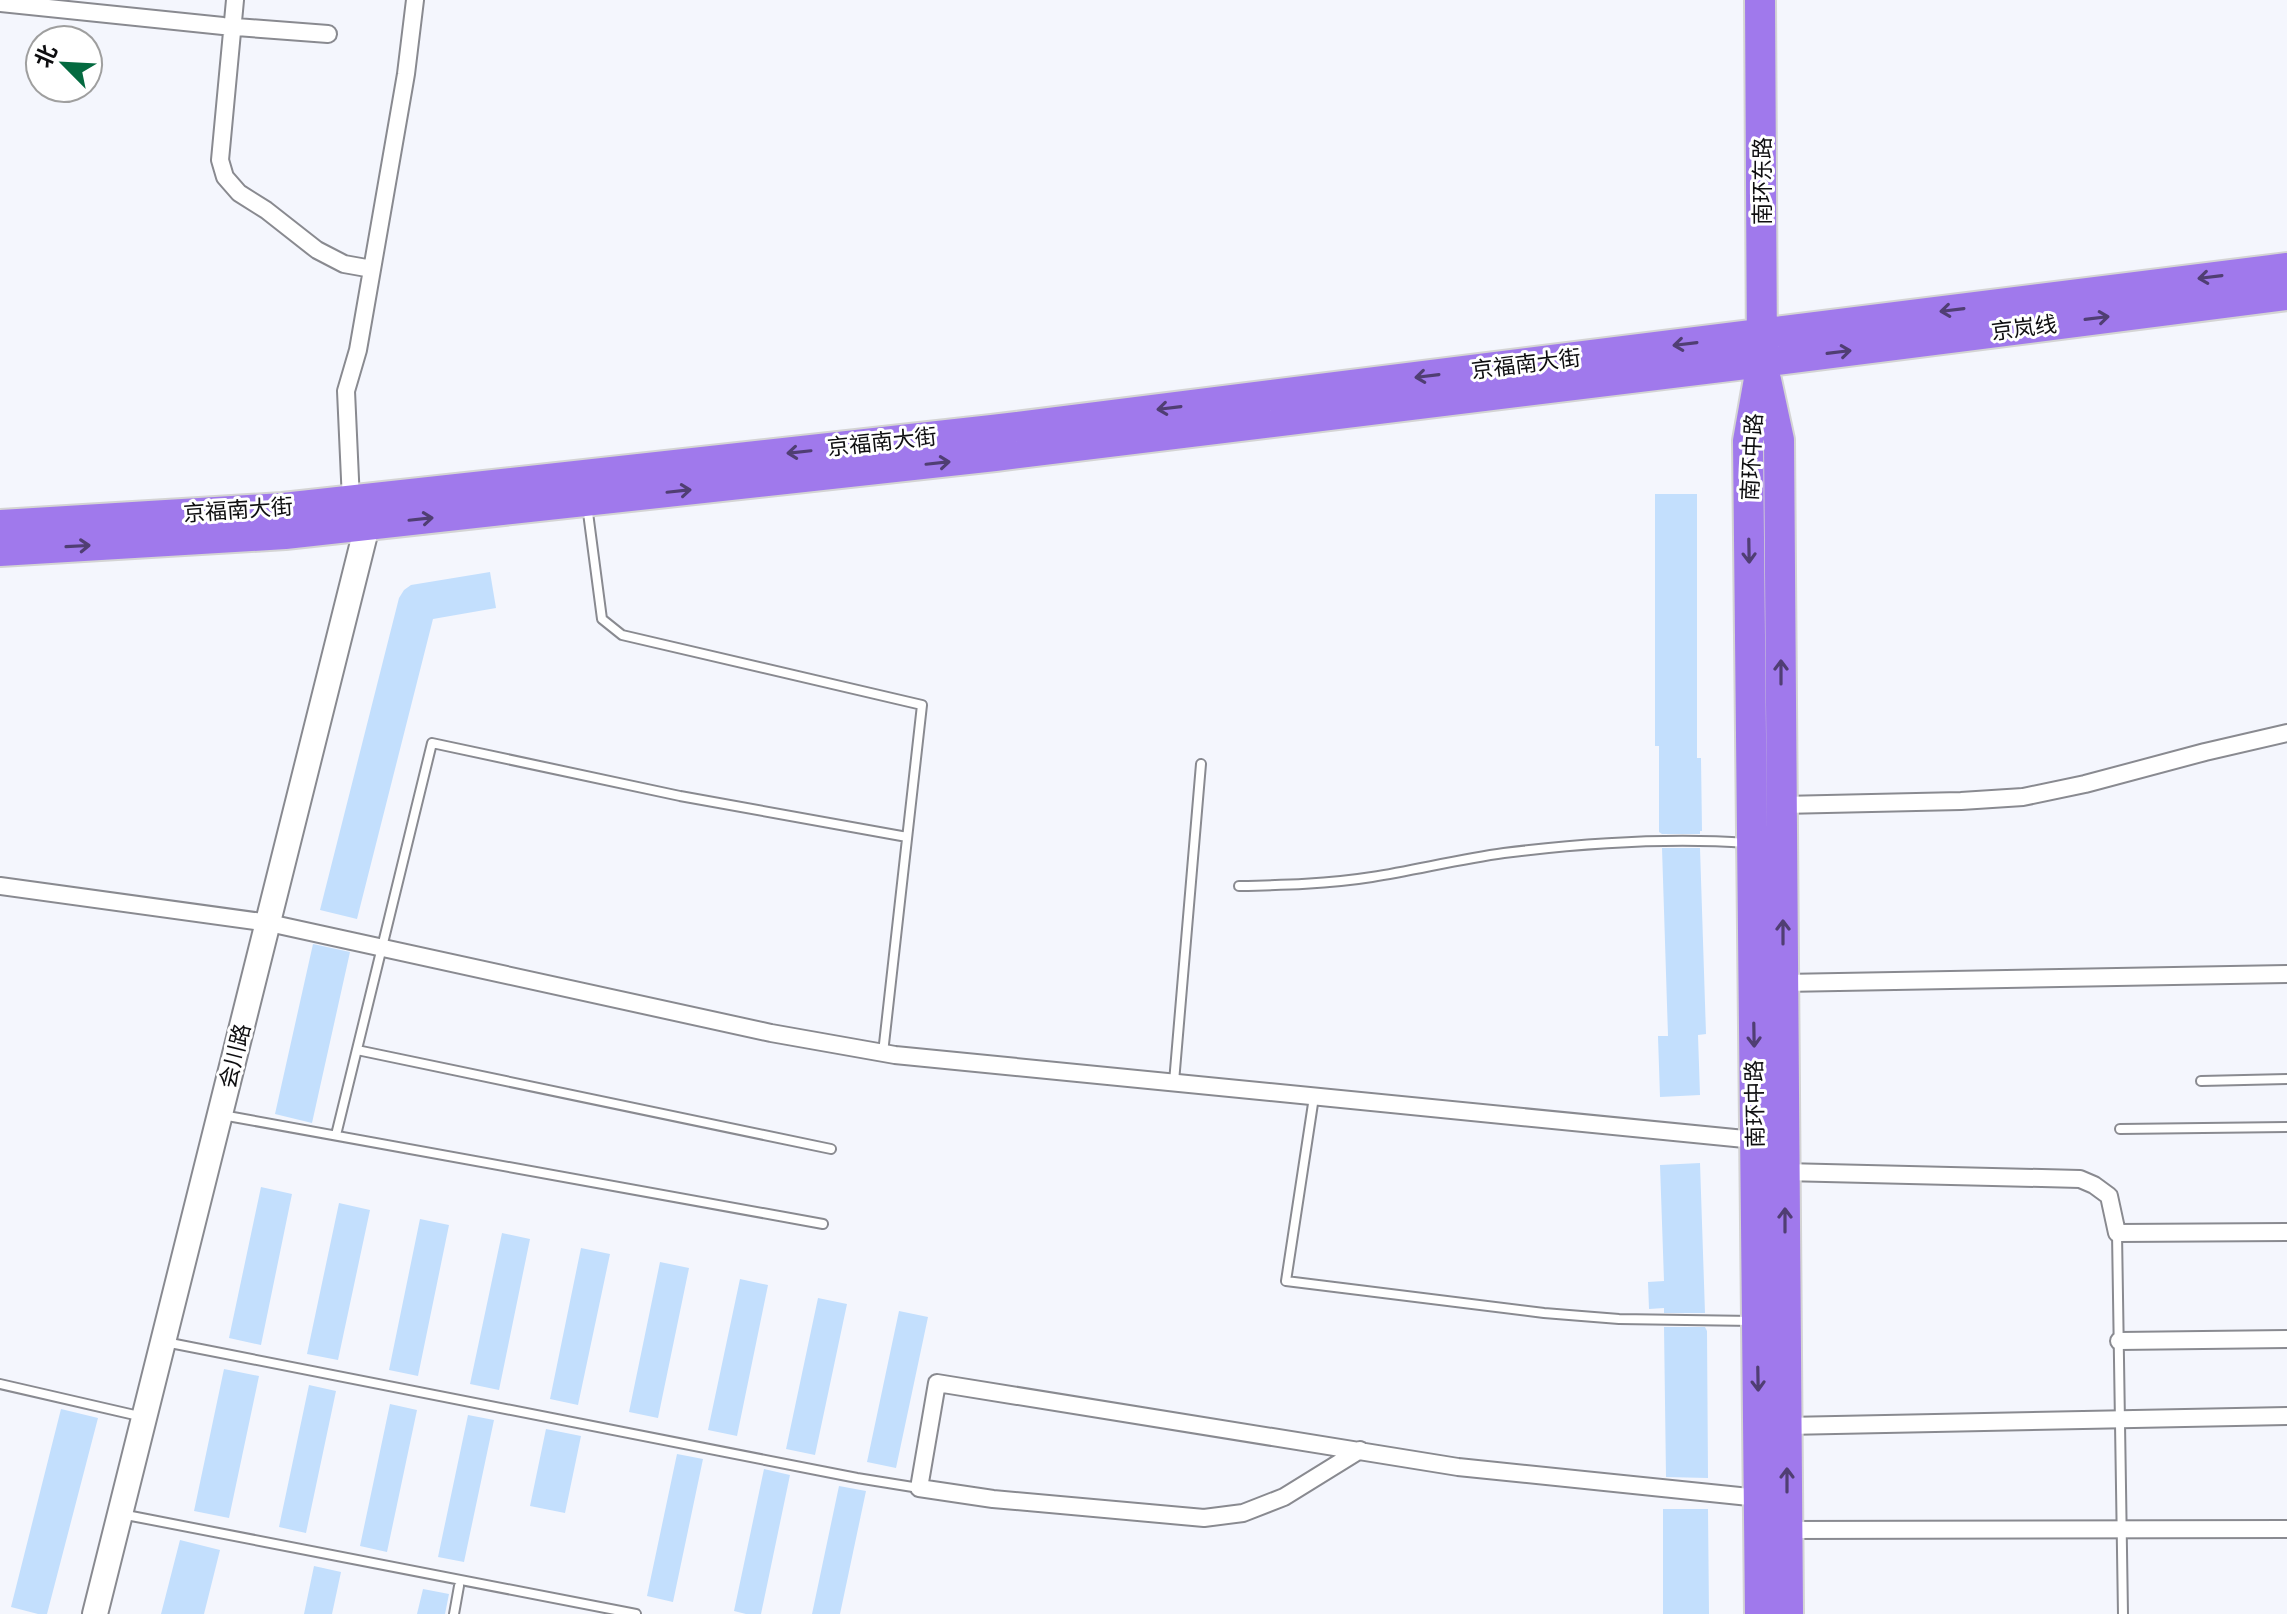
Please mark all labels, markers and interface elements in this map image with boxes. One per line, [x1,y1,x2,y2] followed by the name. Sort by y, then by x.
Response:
[24,24,104,104] north arrow
[29,41,63,72] text: 北
[1749,137,1776,225] street label: 南环东路
[2197,270,2223,285] one-way arrow
[1939,303,1965,318] one-way arrow
[2084,310,2109,325] one-way arrow
[1990,311,2058,345] street label: 京岚线
[1673,337,1698,352] one-way arrow
[1470,344,1582,384] street label: 京福南大街
[1826,344,1851,359] one-way arrow
[1415,369,1440,384] one-way arrow
[1156,401,1183,416] one-way arrow
[1736,412,1768,502] street label: 南环中路
[826,423,938,461] street label: 京福南大街
[786,444,813,459] one-way arrow
[924,455,950,470] one-way arrow
[665,483,692,498] one-way arrow
[182,493,294,527] street label: 京福南大街
[407,512,434,527] one-way arrow
[1741,537,1757,564] one-way arrow
[64,539,91,554] one-way arrow
[1773,659,1788,686] one-way arrow
[1775,919,1790,946] one-way arrow
[214,1021,256,1091] street label: 会川路
[1746,1021,1762,1048] one-way arrow
[1741,1060,1769,1148] street label: 南环中路
[1777,1207,1793,1234] one-way arrow
[1750,1365,1766,1392] one-way arrow
[1779,1467,1795,1494] one-way arrow

